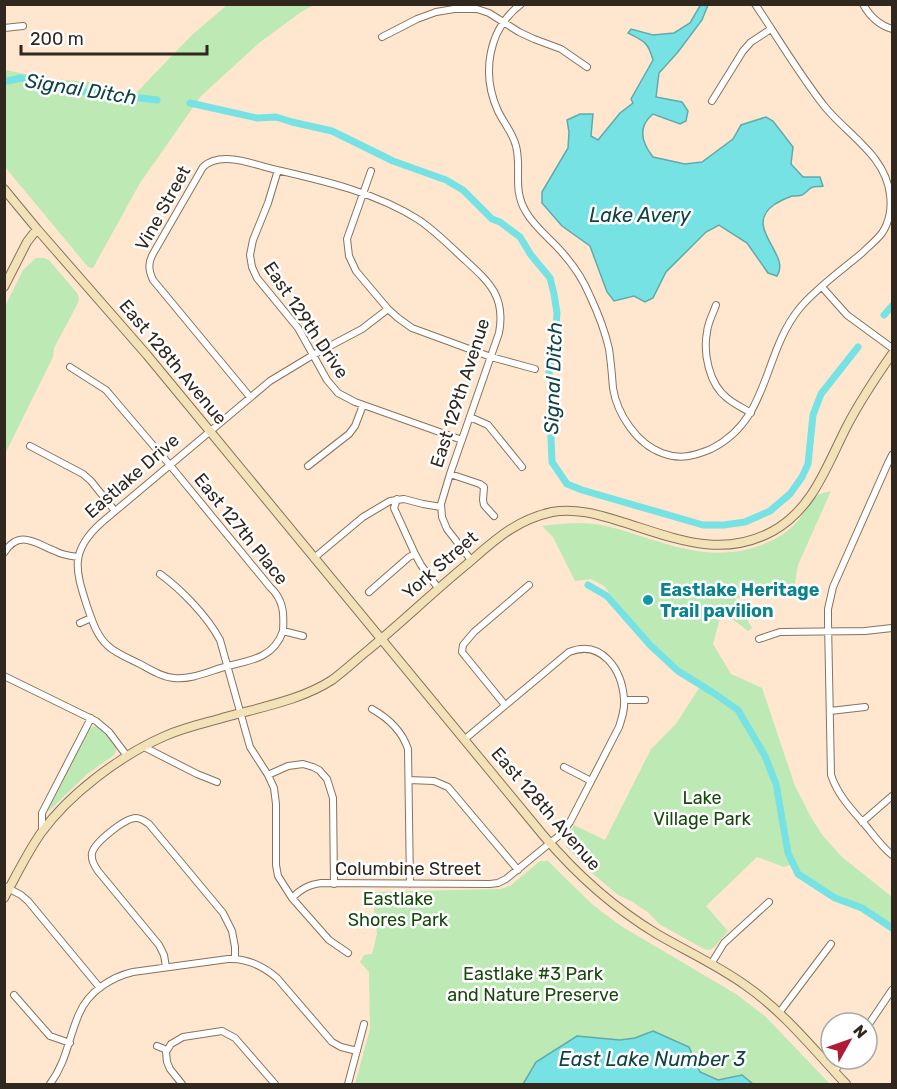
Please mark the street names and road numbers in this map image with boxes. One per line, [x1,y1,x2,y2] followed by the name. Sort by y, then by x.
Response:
[131,162,195,254] street label: Vine Street
[259,257,353,383] street label: East 129th Drive
[114,295,232,429] street label: East 128th Avenue
[426,316,494,470] street label: East 129th Avenue
[80,429,184,523] street label: Eastlake Drive
[189,469,293,589] street label: East 127th Place
[398,526,482,604] street label: York Street
[486,743,606,875] street label: East 128th Avenue
[335,858,481,880] street label: Columbine Street

